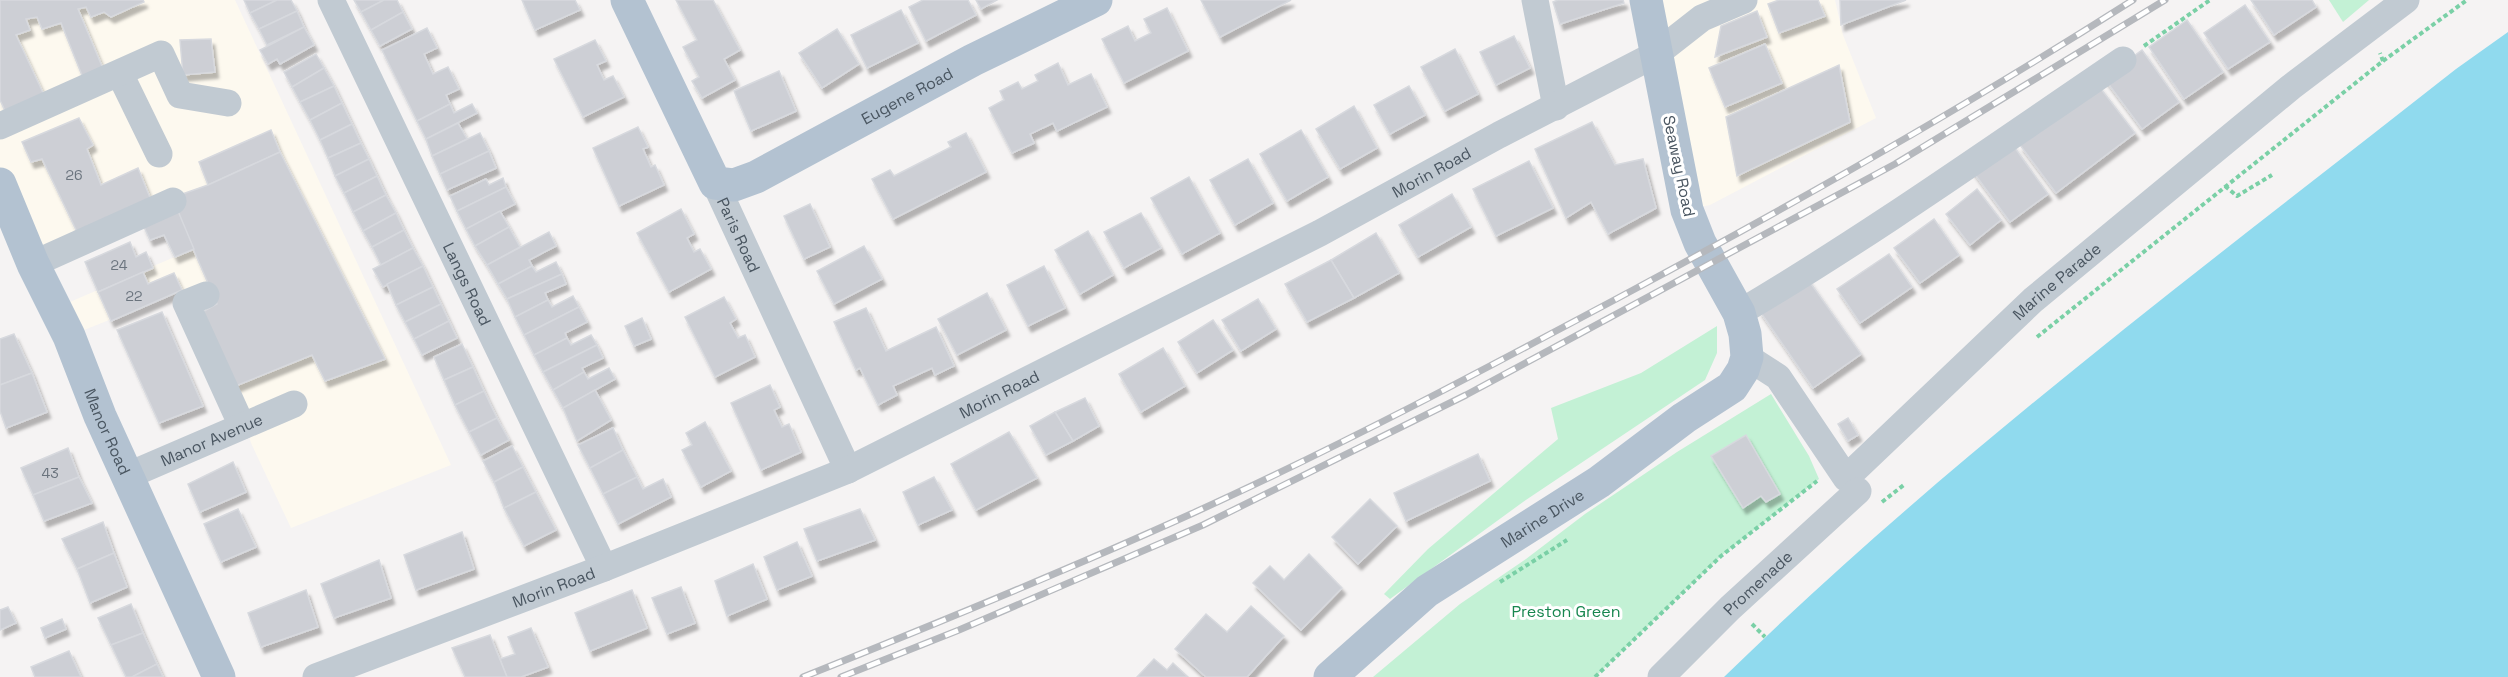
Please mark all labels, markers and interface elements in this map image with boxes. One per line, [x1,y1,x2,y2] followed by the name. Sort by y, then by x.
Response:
[857,62,956,129] street label: Eugene Road
[1658,113,1700,219] street label: Seaway Road
[1388,142,1475,202] street label: Morin Road
[65,166,83,184] house number: 26
[713,194,765,276] street label: Paris Road
[2008,238,2105,325] street label: Marine Parade
[439,239,496,329] street label: Langs Road
[111,256,128,274] house number: 24
[126,287,142,305] house number: 22
[956,365,1043,423] street label: Morin Road
[80,385,136,478] street label: Manor Road
[157,408,266,471] street label: Manor Avenue
[41,464,59,482] house number: 43
[1497,484,1588,552] street label: Marine Drive
[1718,546,1797,620] street label: Promenade
[509,562,598,612] street label: Morin Road
[1511,601,1621,622] park label: Preston Green

